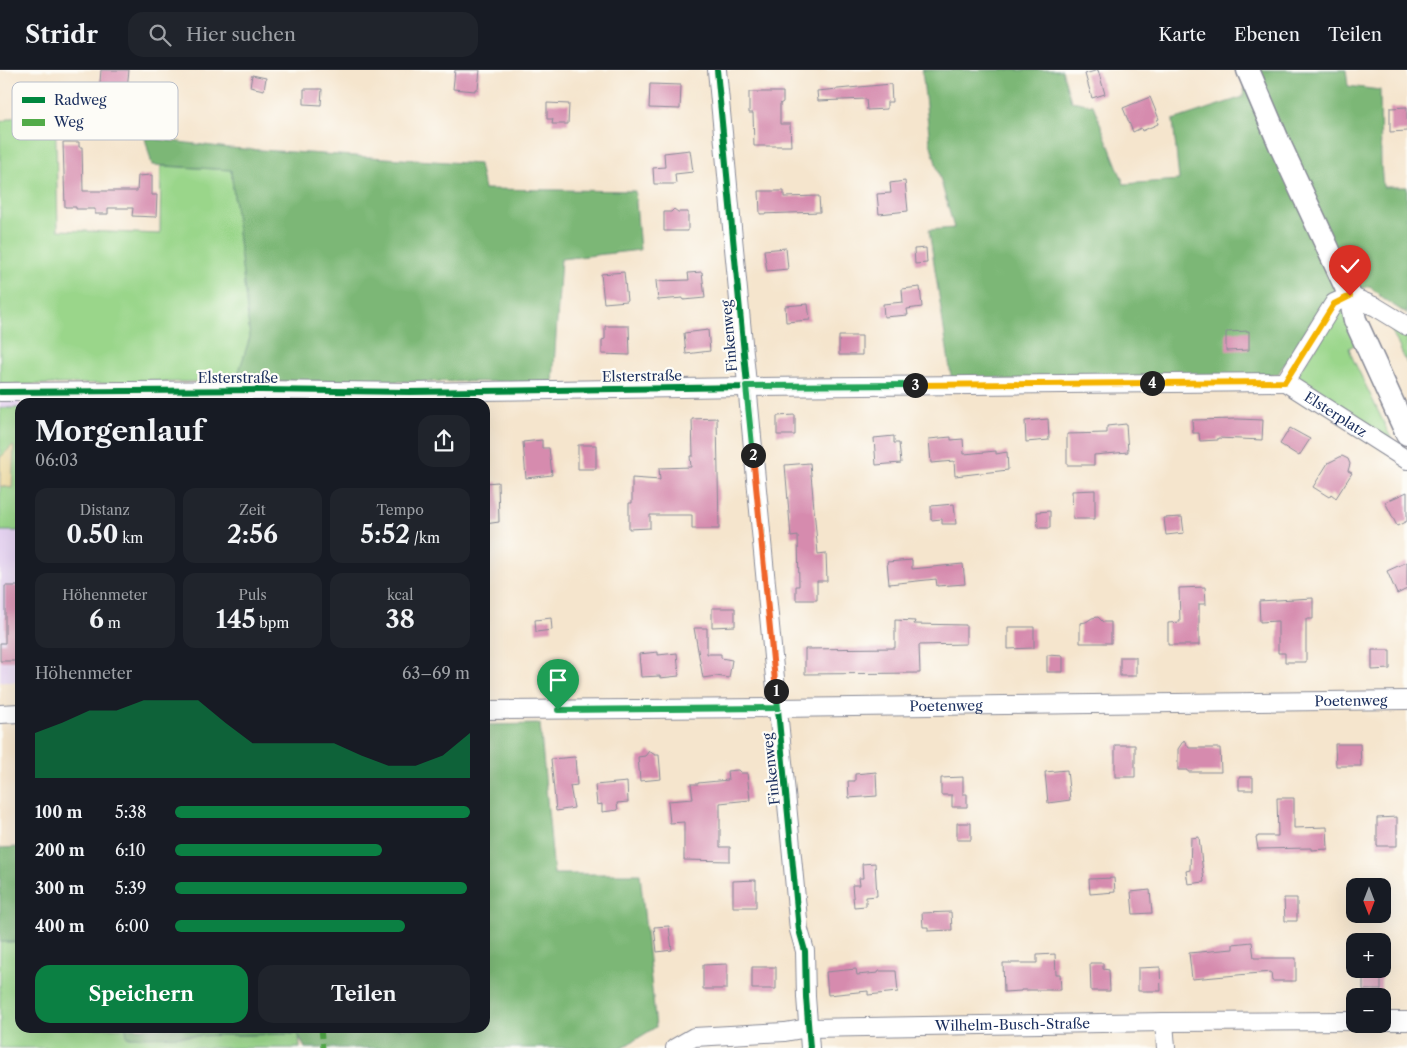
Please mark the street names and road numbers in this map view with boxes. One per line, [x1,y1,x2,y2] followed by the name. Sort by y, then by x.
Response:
[717,299,741,373] street label: Finkenweg
[602,366,682,386] street label: Elsterstraße
[198,369,278,387] street label: Elsterstraße
[1301,388,1370,441] street label: Elsterplatz
[1314,691,1388,710] street label: Poetenweg
[909,696,983,715] street label: Poetenweg
[758,731,784,806] street label: Finkenweg
[934,1014,1090,1035] street label: Wilhelm-Busch-Straße

